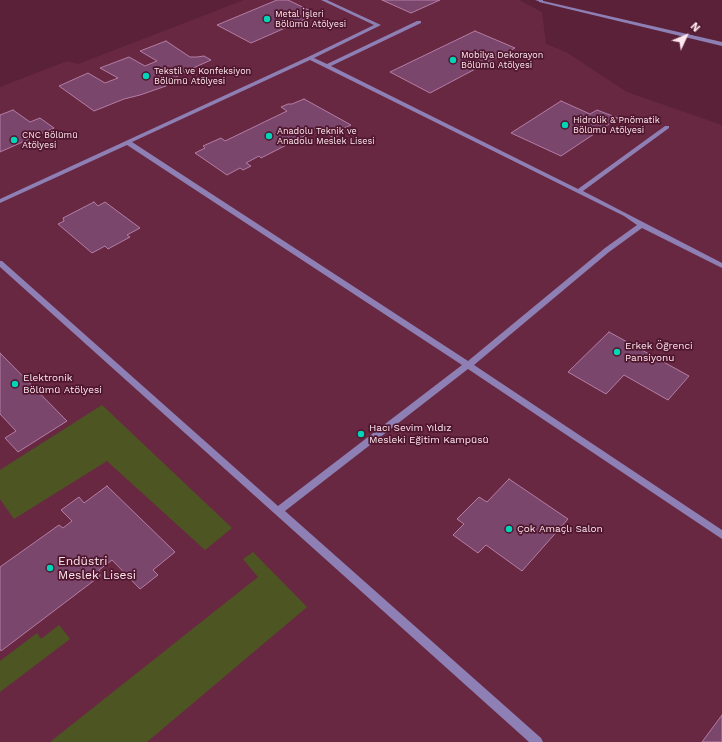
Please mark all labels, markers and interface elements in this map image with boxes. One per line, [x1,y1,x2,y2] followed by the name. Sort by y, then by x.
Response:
[275,9,346,30] place label: Metal İşleri Bölümü Atölyesi
[262,14,272,24] marker: Metal İşleri Bölümü Atölyesi
[666,16,706,56] north arrow
[687,20,703,35] text: N
[461,50,543,71] place label: Mobilya Dekorayon Bölümü Atölyesi
[448,55,458,65] marker: Mobilya Dekorayon Bölümü Atölyesi
[154,66,251,87] place label: Tekstil ve Konfeksiyon Bölümü Atölyesi
[141,71,151,81] marker: Tekstil ve Konfeksiyon Bölümü Atölyesi
[573,115,660,136] place label: Hidrolik & Pnömatik Bölümü Atölyesi
[560,120,570,130] marker: Hidrolik & Pnömatik Bölümü Atölyesi
[277,126,375,147] place label: Anadolu Teknik ve Anadolu Meslek Lisesi
[22,130,78,151] place label: CNC Bölümü Atölyesi
[264,131,274,141] marker: Anadolu Teknik ve Anadolu Meslek Lisesi
[9,135,19,145] marker: CNC Bölümü Atölyesi
[625,340,693,364] place label: Erkek Öğrenci Pansiyonu
[612,347,622,357] marker: Erkek Öğrenci Pansiyonu
[23,372,102,396] place label: Elektronik Bölümü Atölyesi
[10,379,20,389] marker: Elektronik Bölümü Atölyesi
[369,422,489,446] place label: Hacı Sevim Yıldız Mesleki Eğitim Kampüsü
[356,429,366,439] marker: Hacı Sevim Yıldız Mesleki Eğitim Kampüsü
[517,523,603,535] place label: Çok Amaçlı Salon
[504,524,514,534] marker: Çok Amaçlı Salon
[58,554,136,582] place label: Endüstri Meslek Lisesi
[45,563,55,573] marker: Endüstri Meslek Lisesi

